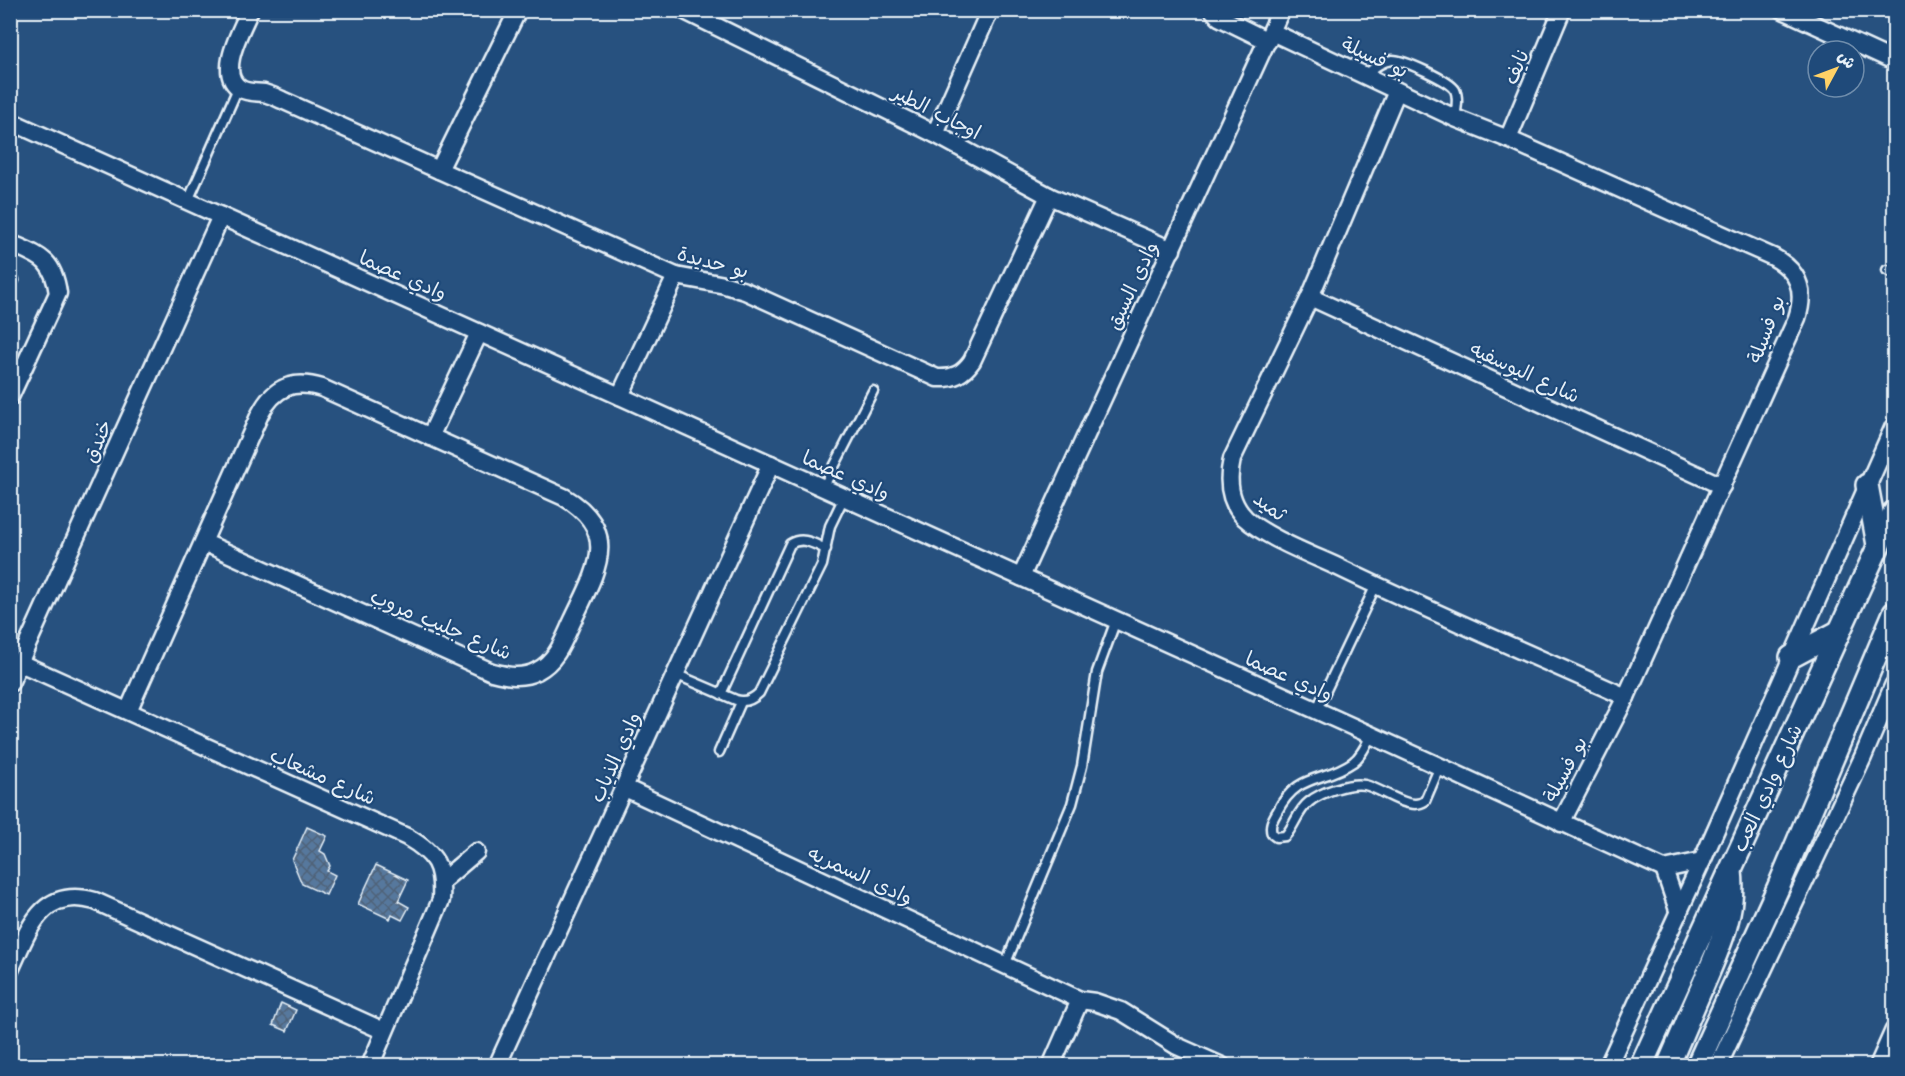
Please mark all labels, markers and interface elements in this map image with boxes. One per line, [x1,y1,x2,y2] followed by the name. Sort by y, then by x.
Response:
[1337,30,1413,86] street label: بو فسيلة
[1806,39,1866,99] north arrow
[1497,46,1537,89] street label: نايف
[1832,46,1861,74] text: ش
[886,78,986,147] street label: اوجاب الطير
[1100,236,1166,335] street label: وادى السيق
[674,240,752,286] street label: بو حديدة
[354,244,451,308] street label: وادي عصما
[1741,291,1793,367] street label: بو فسيلة
[1465,335,1584,411] street label: شارع اليوسفيه
[76,415,120,467] street label: خندق
[797,444,894,508] street label: وادي عصما
[1247,485,1293,529] street label: ثميد
[366,583,516,667] street label: شارع جليب مروب
[1240,645,1337,709] street label: وادي عصما
[584,708,648,807] street label: وادي الذياب
[1726,720,1810,857] street label: شارع وادي العب
[1537,732,1595,807] street label: بو فسيلة
[265,741,380,813] street label: شارع مشعاب
[803,839,918,913] street label: وادى السمريه

